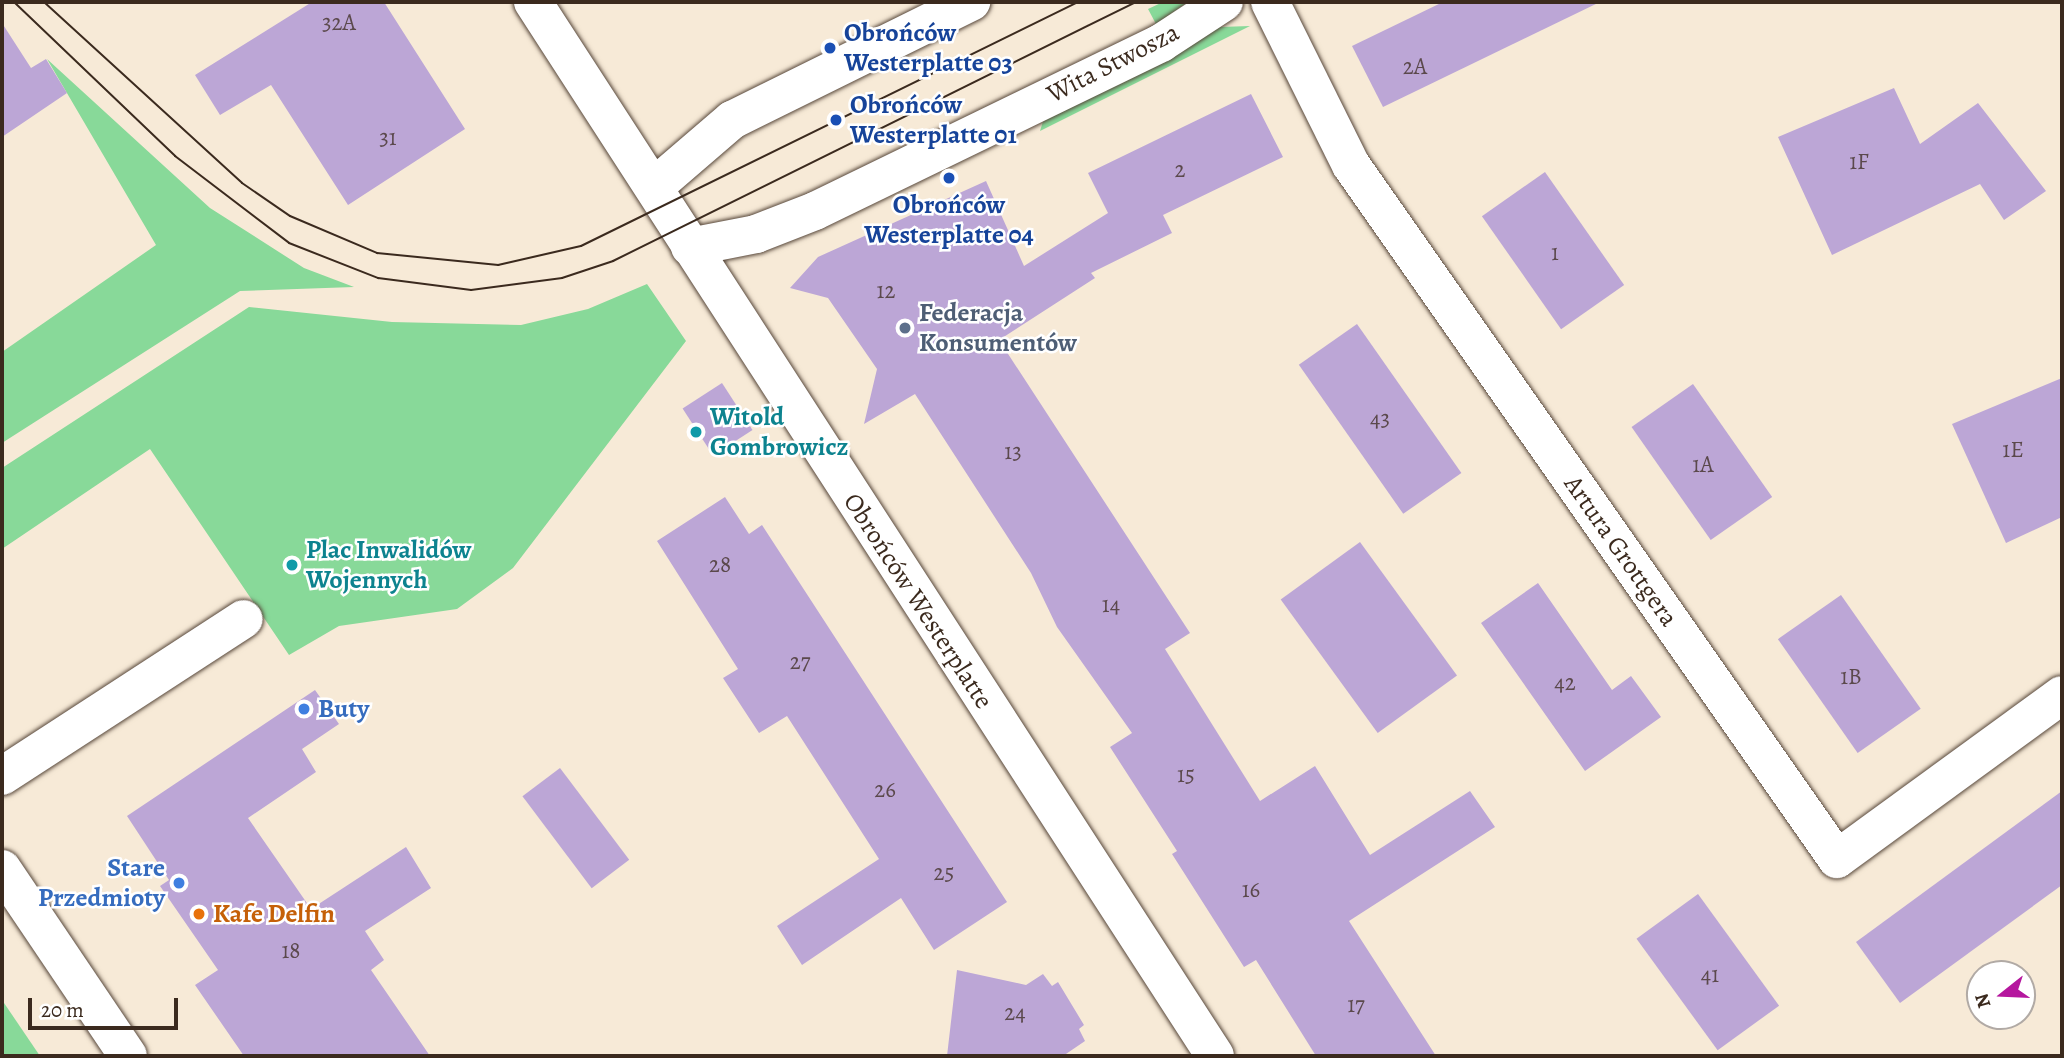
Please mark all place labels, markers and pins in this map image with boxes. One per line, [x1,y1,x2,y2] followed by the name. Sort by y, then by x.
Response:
[844,17,1013,78] place label: Obrońców Westerplatte 03
[822,40,838,56] marker: Obrońców Westerplatte 03
[850,89,1017,150] place label: Obrońców Westerplatte 01
[828,112,844,128] marker: Obrońców Westerplatte 01
[941,170,957,186] marker: Obrońców Westerplatte 04
[864,189,1034,250] place label: Obrońców Westerplatte 04
[919,297,1077,358] place label: Federacja Konsumentów
[897,320,913,336] marker: Federacja Konsumentów
[710,401,849,462] place label: Witold Gombrowicz
[688,424,704,440] marker: Witold Gombrowicz
[306,534,471,596] place label: Plac Inwalidów Wojennych
[284,557,300,573] marker: Plac Inwalidów Wojennych
[318,693,369,725] place label: Buty
[296,701,312,717] marker: Buty
[38,852,165,914] place label: Stare Przedmioty
[171,875,187,891] marker: Stare Przedmioty
[213,898,335,930] place label: Kafe Delfin
[191,906,207,922] marker: Kafe Delfin

